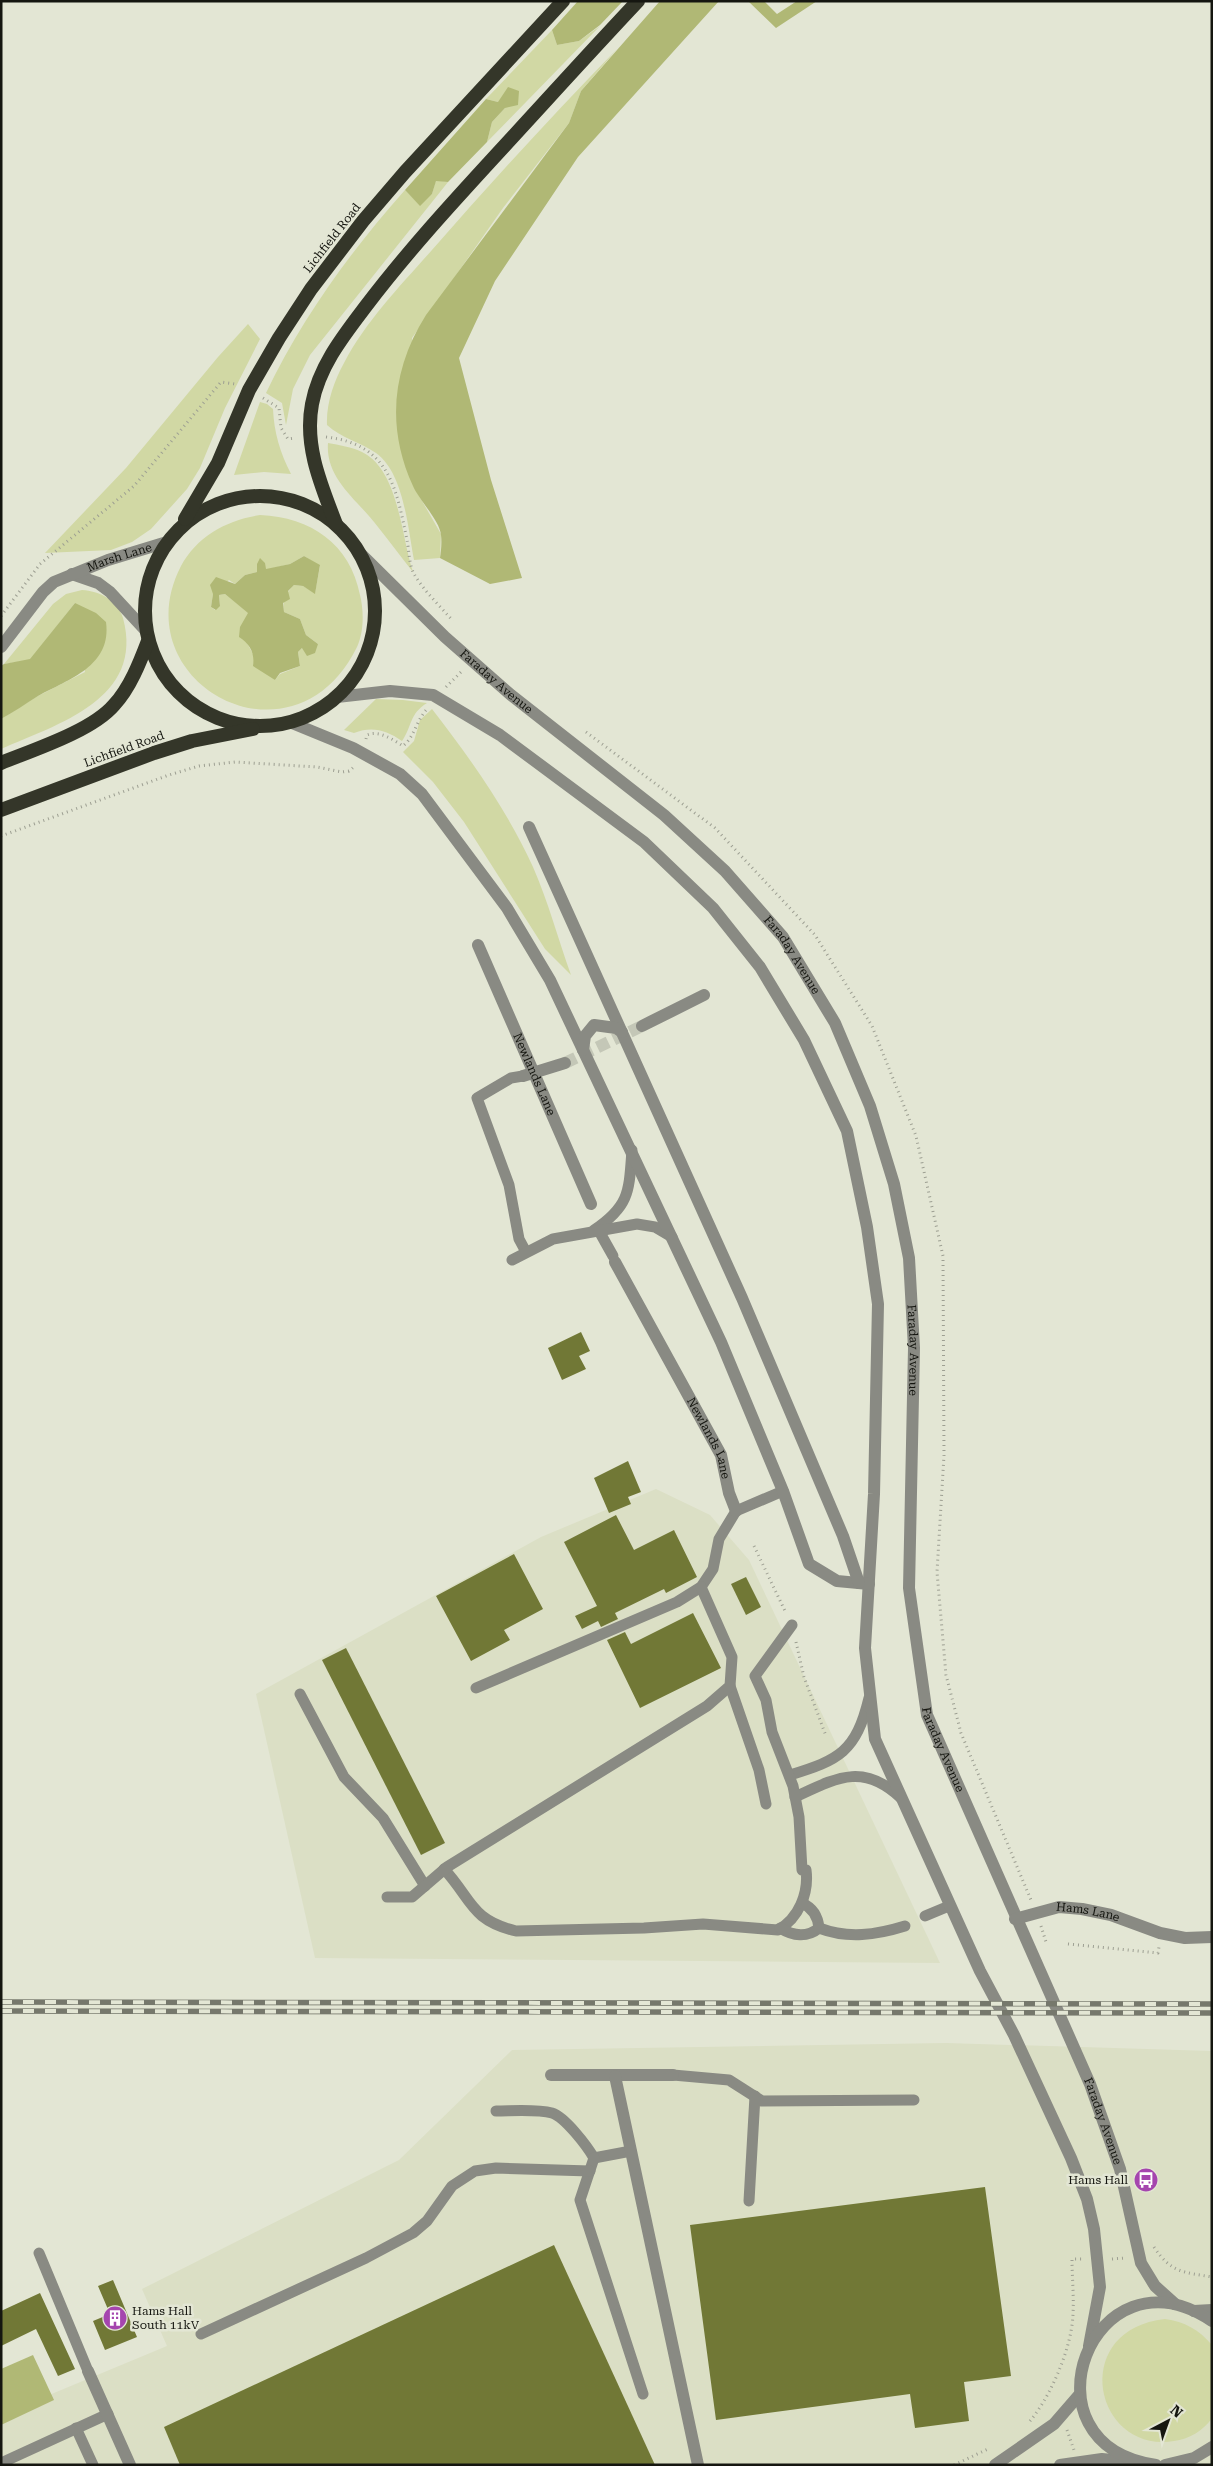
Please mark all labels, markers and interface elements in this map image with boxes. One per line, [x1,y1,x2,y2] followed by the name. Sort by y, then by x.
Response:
[301,200,364,275] street label: Lichfield Road
[85,540,154,575] street label: Marsh Lane
[457,646,536,717] street label: Faraday Avenue
[82,728,166,770] street label: Lichfield Road
[761,913,823,997] street label: Faraday Avenue
[510,1031,559,1118] street label: Newlands Lane
[905,1304,921,1396] street label: Faraday Avenue
[684,1395,733,1481] street label: Newlands Lane
[919,1706,967,1795] street label: Faraday Avenue
[1056,1900,1122,1925] street label: Hams Lane
[1081,2075,1125,2167] street label: Faraday Avenue
[1133,2167,1159,2193] bus stop icon: Hams Hall
[1068,2173,1128,2187] place label: Hams Hall
[132,2304,200,2332] place label: Hams Hall South 11kV
[102,2305,128,2331] building icon: Hams Hall South 11kV
[1143,2396,1193,2446] north arrow
[1167,2402,1186,2421] text: N

